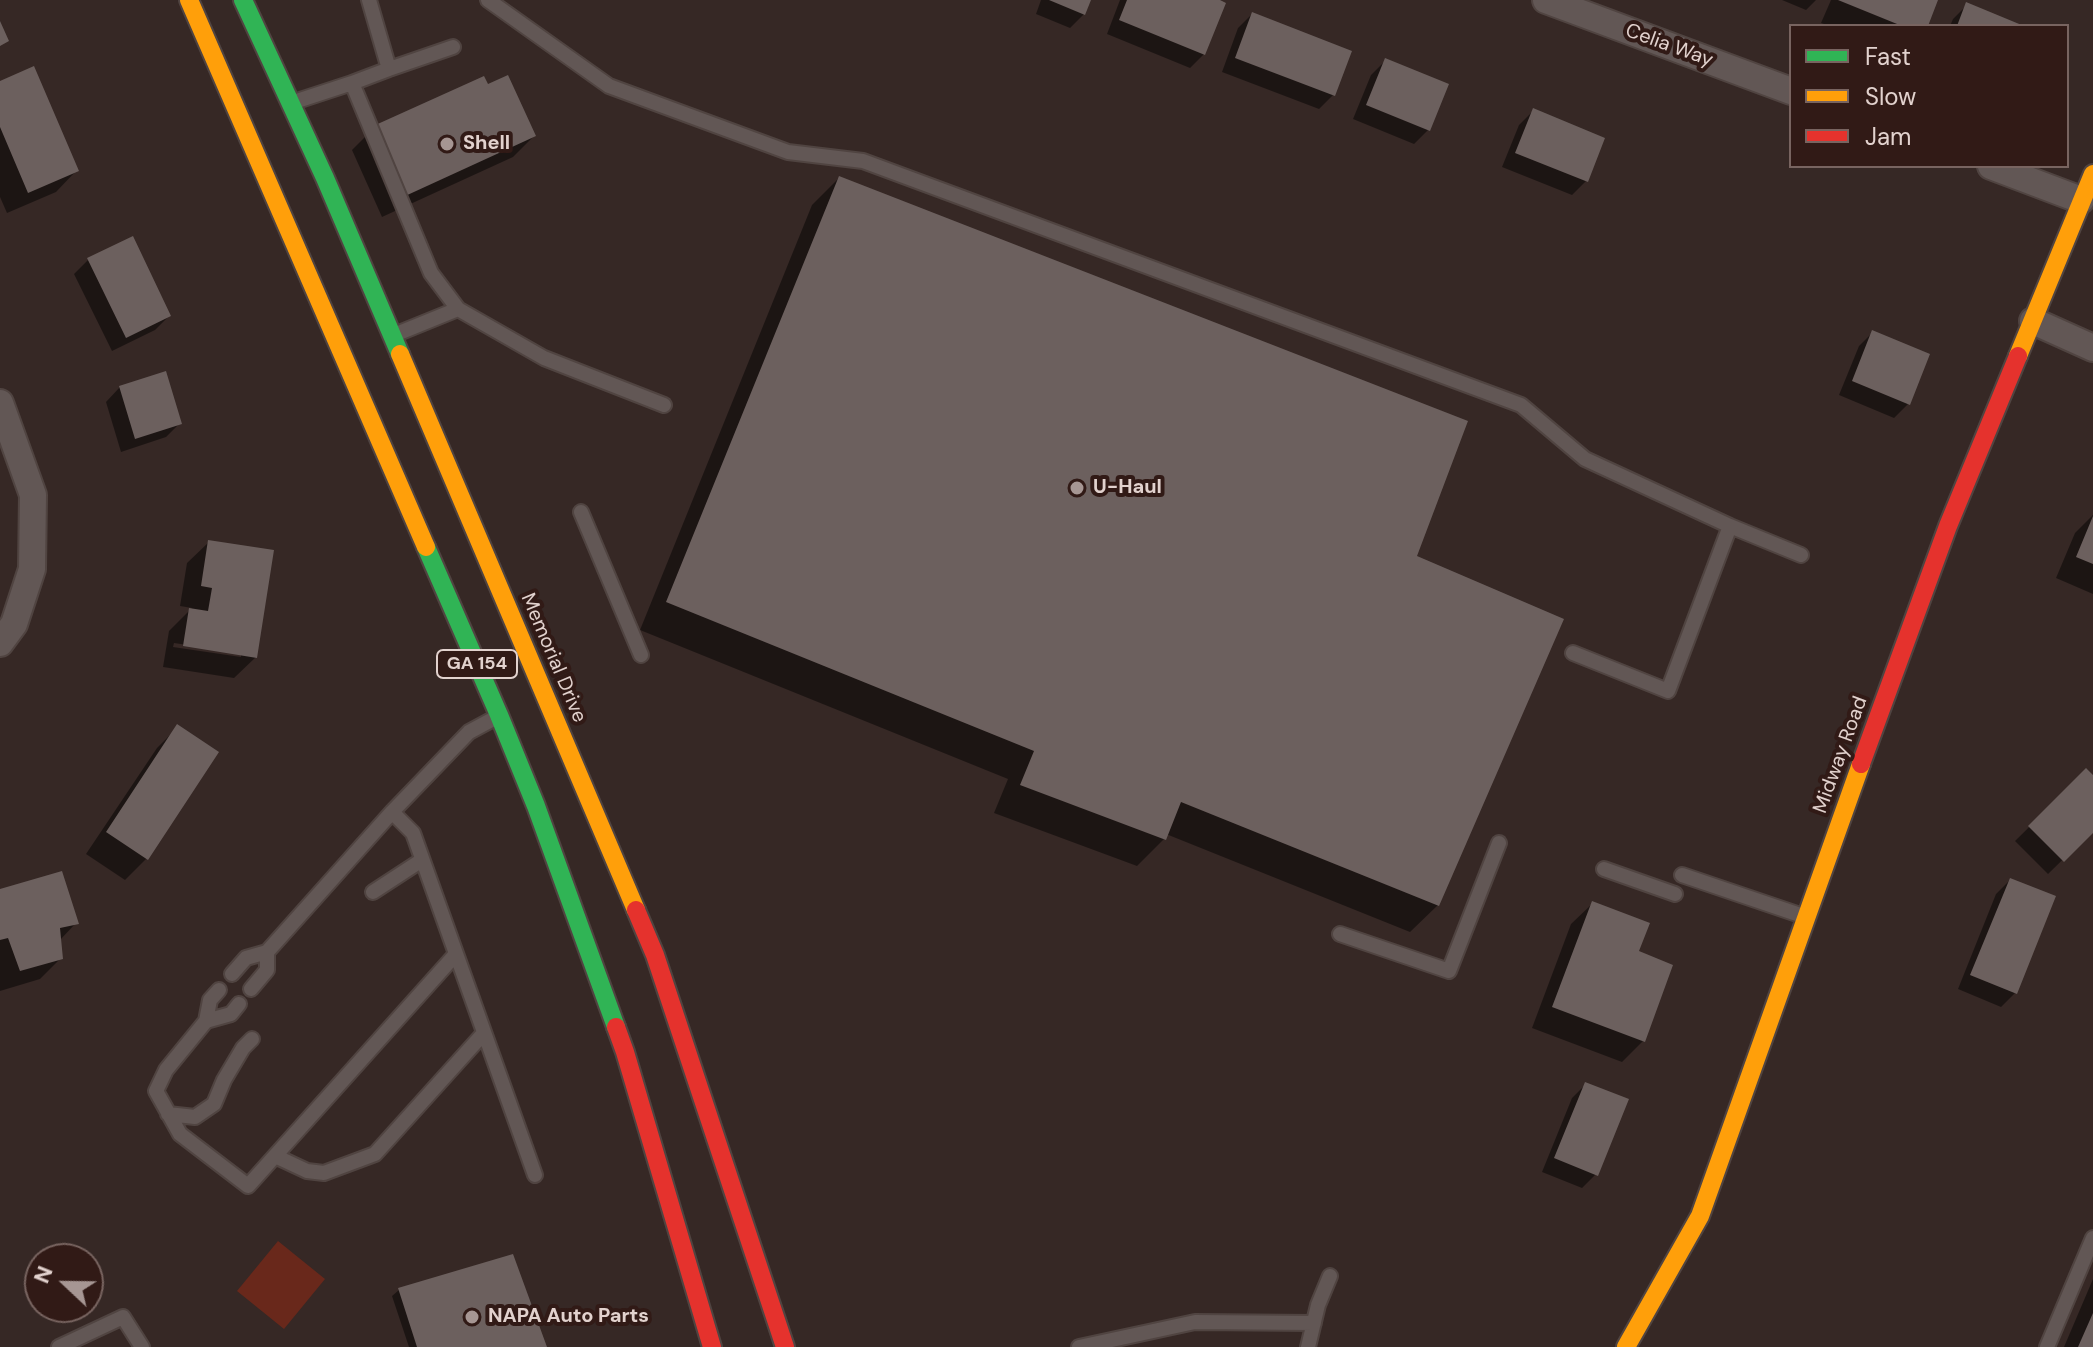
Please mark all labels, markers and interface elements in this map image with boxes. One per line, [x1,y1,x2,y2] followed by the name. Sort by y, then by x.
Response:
[1622,19,1716,73] street label: Celia Way
[1789,24,2069,168] legend
[1865,41,1911,72] text: Fast
[1865,81,1916,112] text: Slow
[1865,121,1911,152] text: Jam
[463,132,510,156] place label: Shell
[438,135,456,153] marker: Shell
[1093,476,1162,500] place label: U-Haul
[1068,479,1086,497] marker: U-Haul
[515,590,591,726] street label: Memorial Drive
[437,650,517,678] road number: GA 154
[1809,693,1873,817] street label: Midway Road
[24,1243,104,1323] north arrow
[27,1262,60,1287] text: N
[488,1305,649,1329] place label: NAPA Auto Parts
[463,1308,481,1326] marker: NAPA Auto Parts

